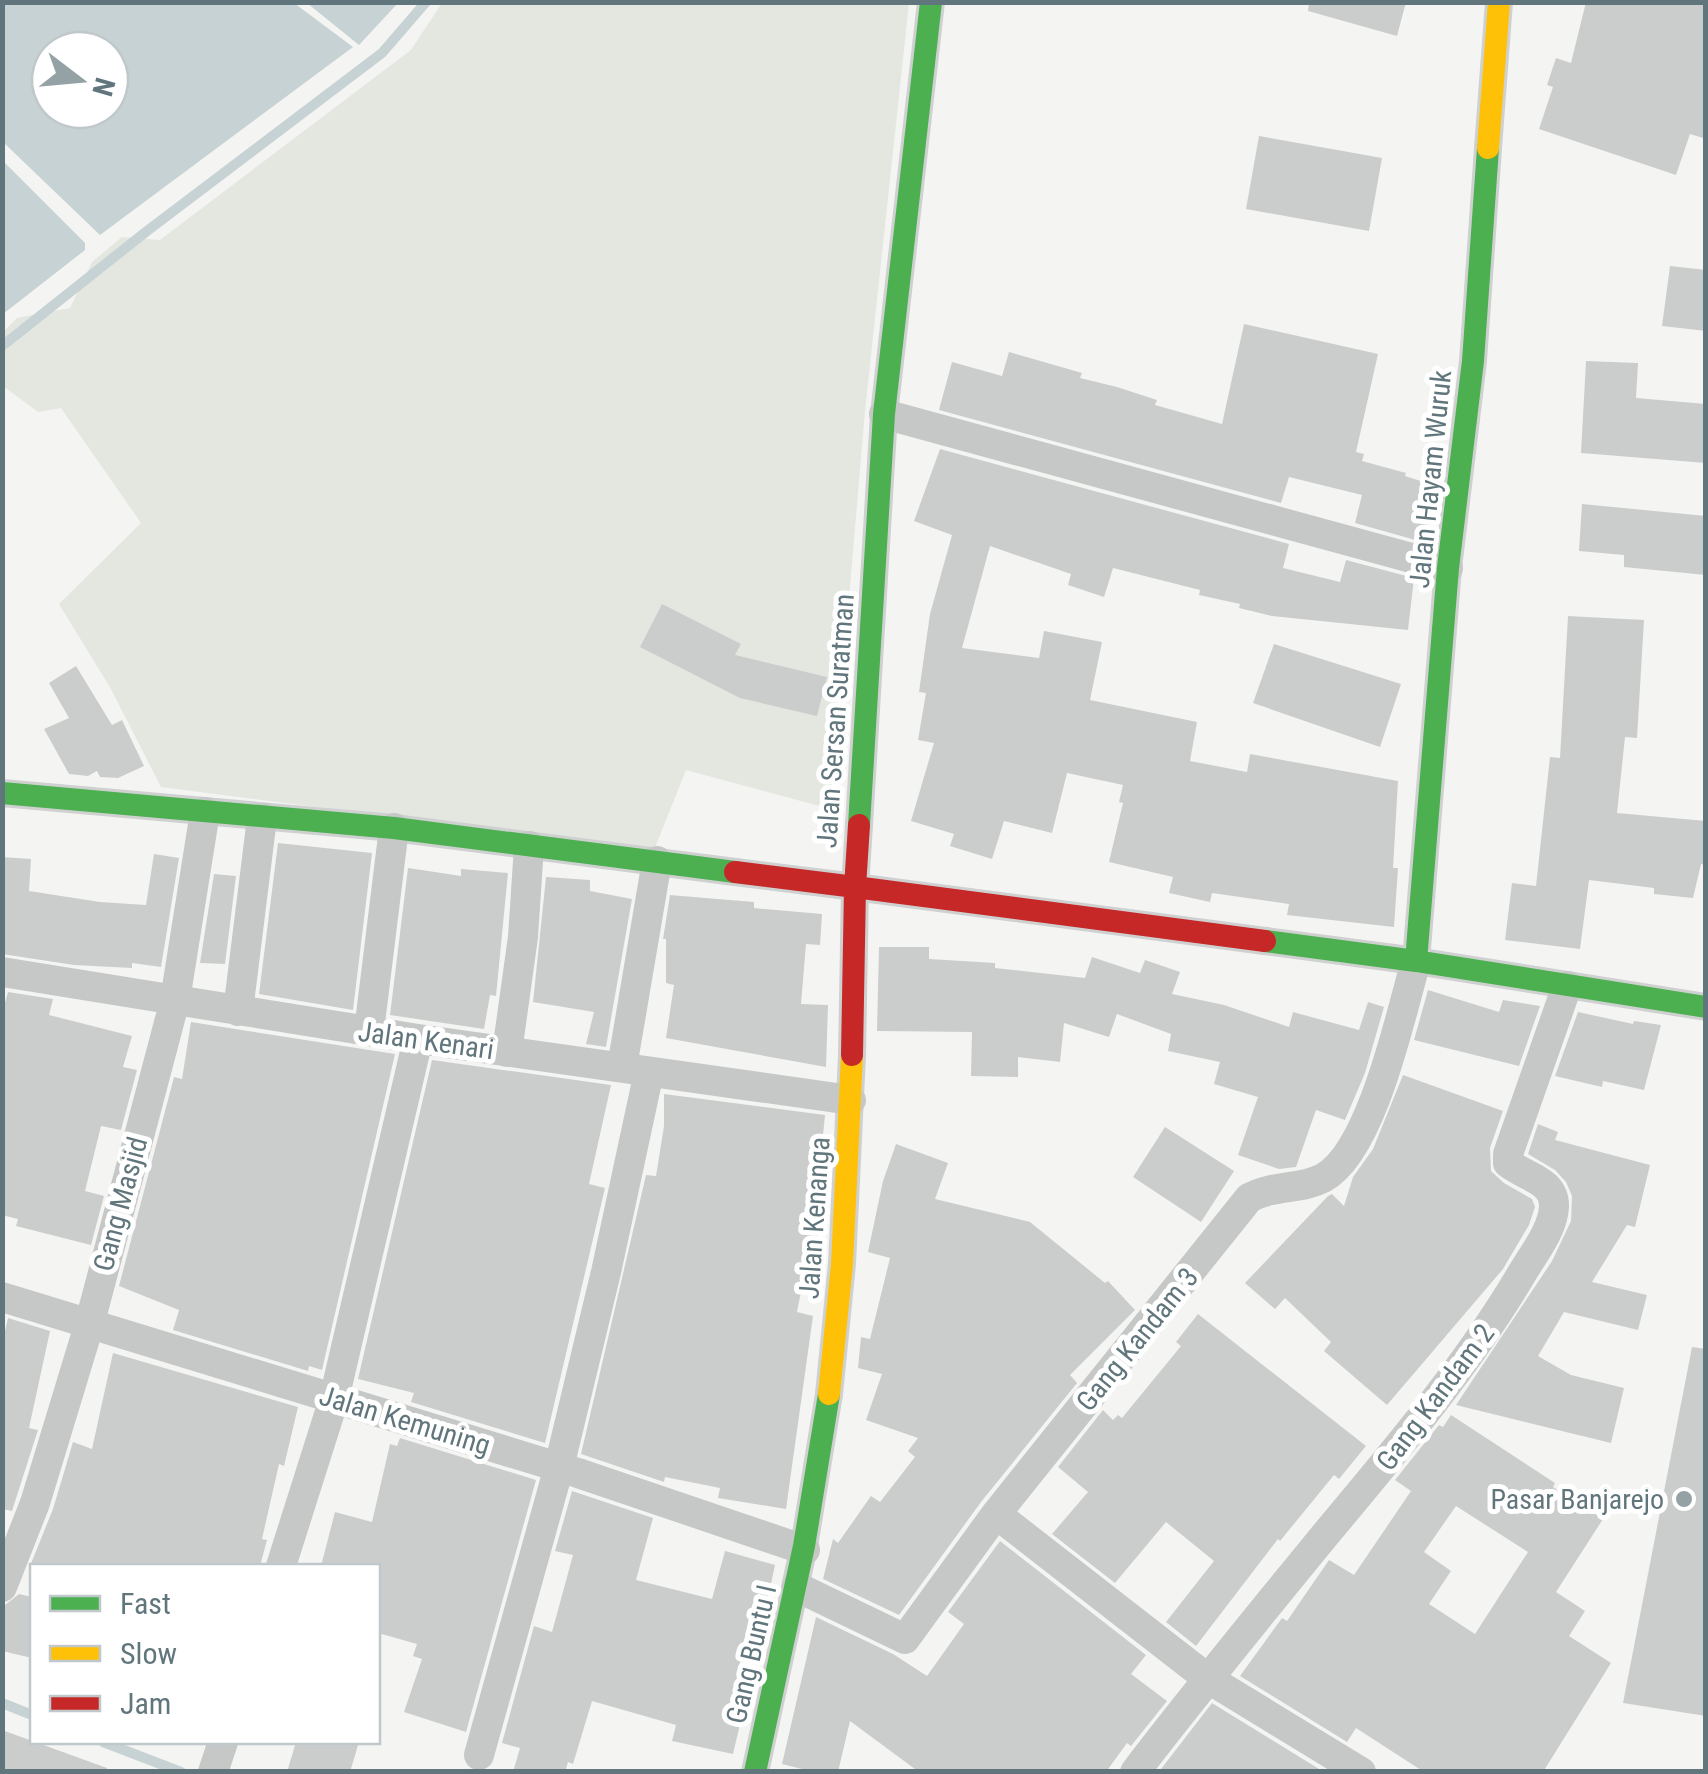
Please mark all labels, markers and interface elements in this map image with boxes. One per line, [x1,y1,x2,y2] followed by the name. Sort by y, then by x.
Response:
[30,30,130,130] north arrow
[85,74,122,100] text: N
[1403,368,1458,590] street label: Jalan Hayam Wuruk
[810,593,861,849] street label: Jalan Sersan Suratman
[356,1015,496,1066] street label: Jalan Kenari
[87,1133,154,1275] street label: Gang Masjid
[792,1136,837,1300] street label: Jalan Kenanga
[1070,1261,1205,1418] street label: Gang Kandam 3
[1370,1318,1501,1477] street label: Gang Kandam 2
[315,1379,494,1462] street label: Jalan Kemuning
[1490,1483,1664,1516] place label: Pasar Banjarejo
[1673,1488,1695,1510] marker: Pasar Banjarejo
[30,1564,380,1744] legend
[720,1582,783,1727] street label: Gang Buntu I
[120,1586,171,1621] text: Fast
[120,1636,177,1671] text: Slow
[120,1686,171,1721] text: Jam

